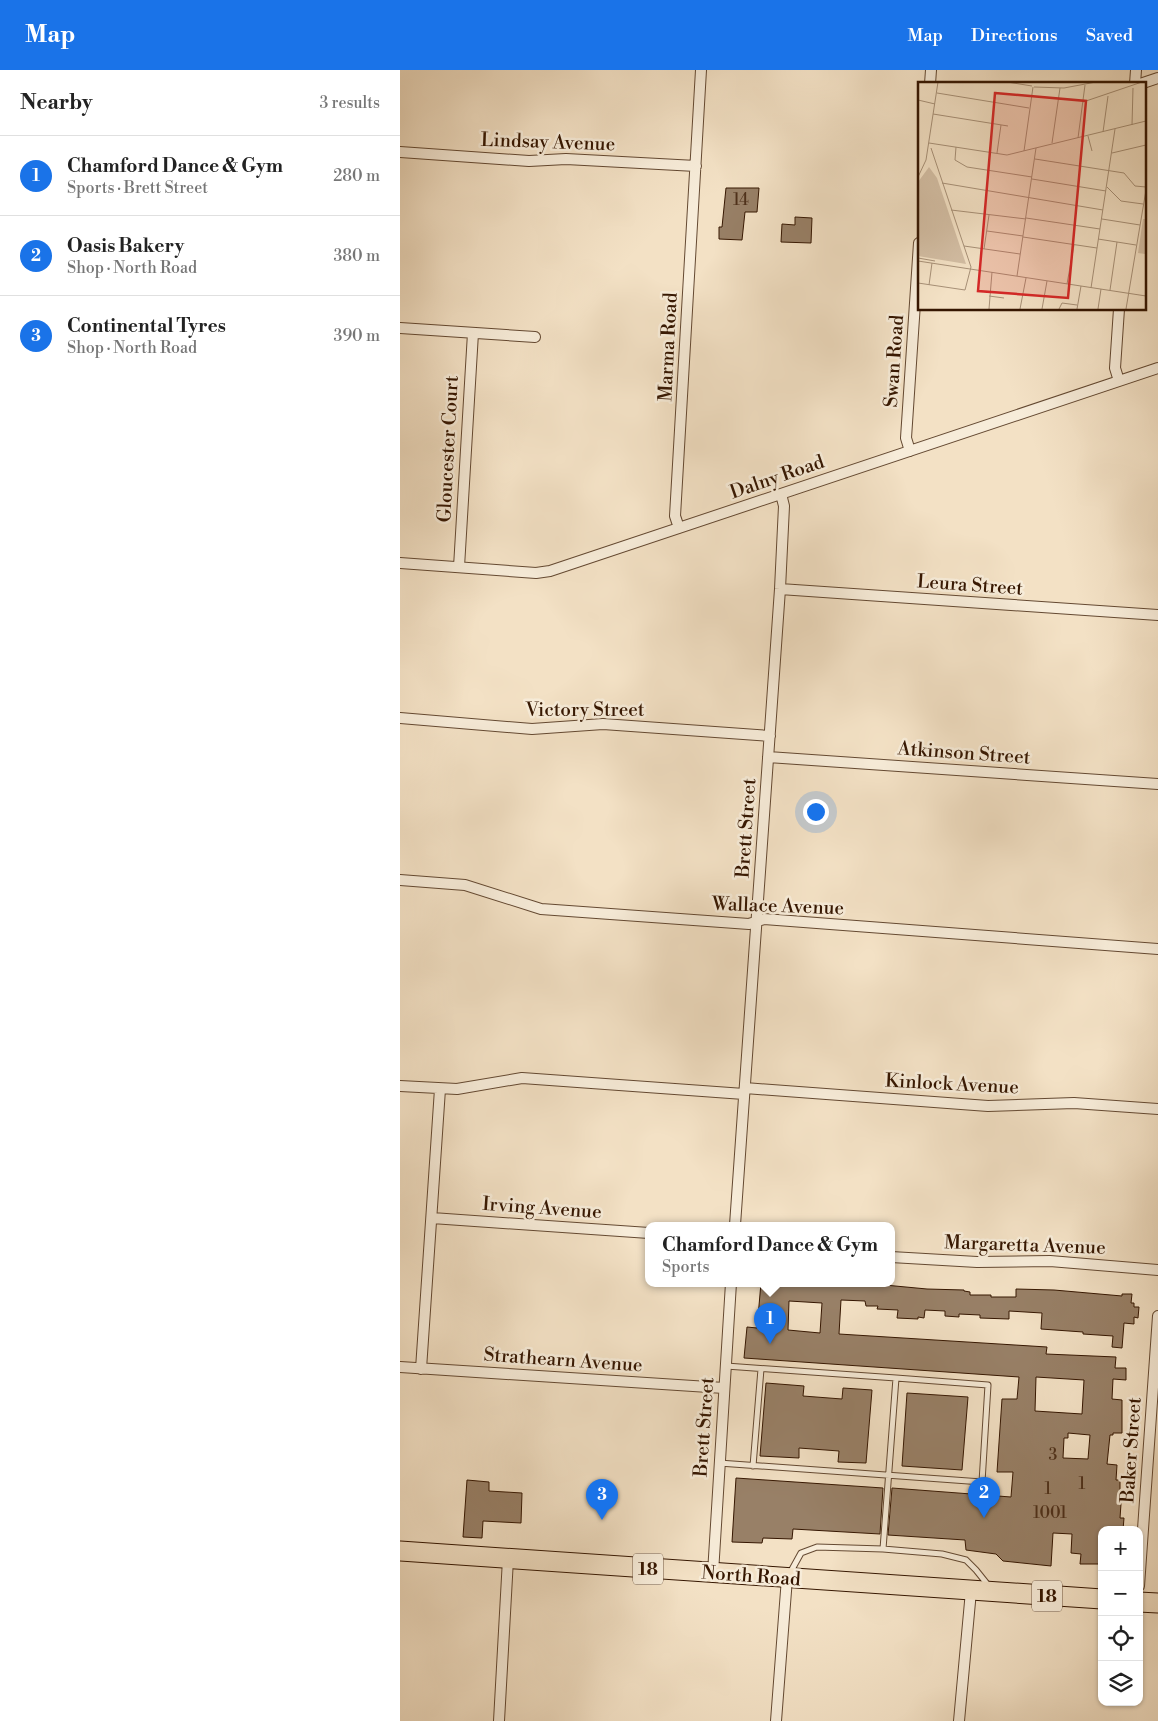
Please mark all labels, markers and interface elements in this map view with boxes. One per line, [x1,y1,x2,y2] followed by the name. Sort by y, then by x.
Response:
[25,20,75,50] text: Map
[907,24,943,47] text: Map
[971,24,1058,47] text: Directions
[1086,24,1133,47] text: Saved
[918,82,1146,310] inset map
[20,90,93,116] text: Nearby
[319,93,380,113] text: 3 results
[480,128,616,156] street label: Lindsay Avenue
[67,154,283,178] text: Chamford Dance & Gym
[32,166,40,186] text: 1
[333,166,380,186] text: 280 m
[67,178,208,198] text: Sports · Brett Street
[733,190,749,210] house number: 14
[67,234,184,258] text: Oasis Bakery
[31,246,41,266] text: 2
[333,246,380,266] text: 380 m
[67,258,197,278] text: Shop · North Road
[653,292,683,402] street label: Marma Road
[67,314,226,338] text: Continental Tyres
[879,314,909,408] street label: Swan Road
[31,326,41,346] text: 3
[334,326,380,346] text: 390 m
[67,338,197,358] text: Shop · North Road
[432,375,464,523] street label: Gloucester Court
[727,450,828,504] street label: Dalny Road
[916,569,1024,601] street label: Leura Street
[524,698,645,722] street label: Victory Street
[896,736,1032,770] street label: Atkinson Street
[730,777,761,880] street label: Brett Street
[803,799,829,825] your location
[711,892,844,920] street label: Wallace Avenue
[885,1069,1019,1099] street label: Kinlock Avenue
[482,1192,602,1224] street label: Irving Avenue
[645,1222,895,1287] popup
[944,1230,1106,1260] street label: Margaretta Avenue
[662,1233,878,1257] text: Chamford Dance & Gym
[662,1257,709,1277] text: Sports
[754,1303,786,1344] pin: 1
[483,1342,643,1378] street label: Strathearn Avenue
[688,1376,719,1479] street label: Brett Street
[1115,1396,1147,1505] street label: Baker Street
[1049,1445,1058,1465] house number: 3
[1079,1474,1086,1494] house number: 1
[968,1477,1000,1518] pin: 2
[586,1479,618,1520] pin: 3
[1045,1479,1052,1499] house number: 1
[1033,1503,1067,1523] house number: 1001
[1098,1526,1143,1706] map controls
[1098,1526,1143,1571] button: +
[633,1554,663,1585] road number: 18
[700,1561,802,1591] street label: North Road
[1098,1571,1143,1616] button: −
[1032,1580,1062,1612] road number: 18
[1098,1616,1143,1661] button: locate
[1098,1661,1143,1706] button: layers

